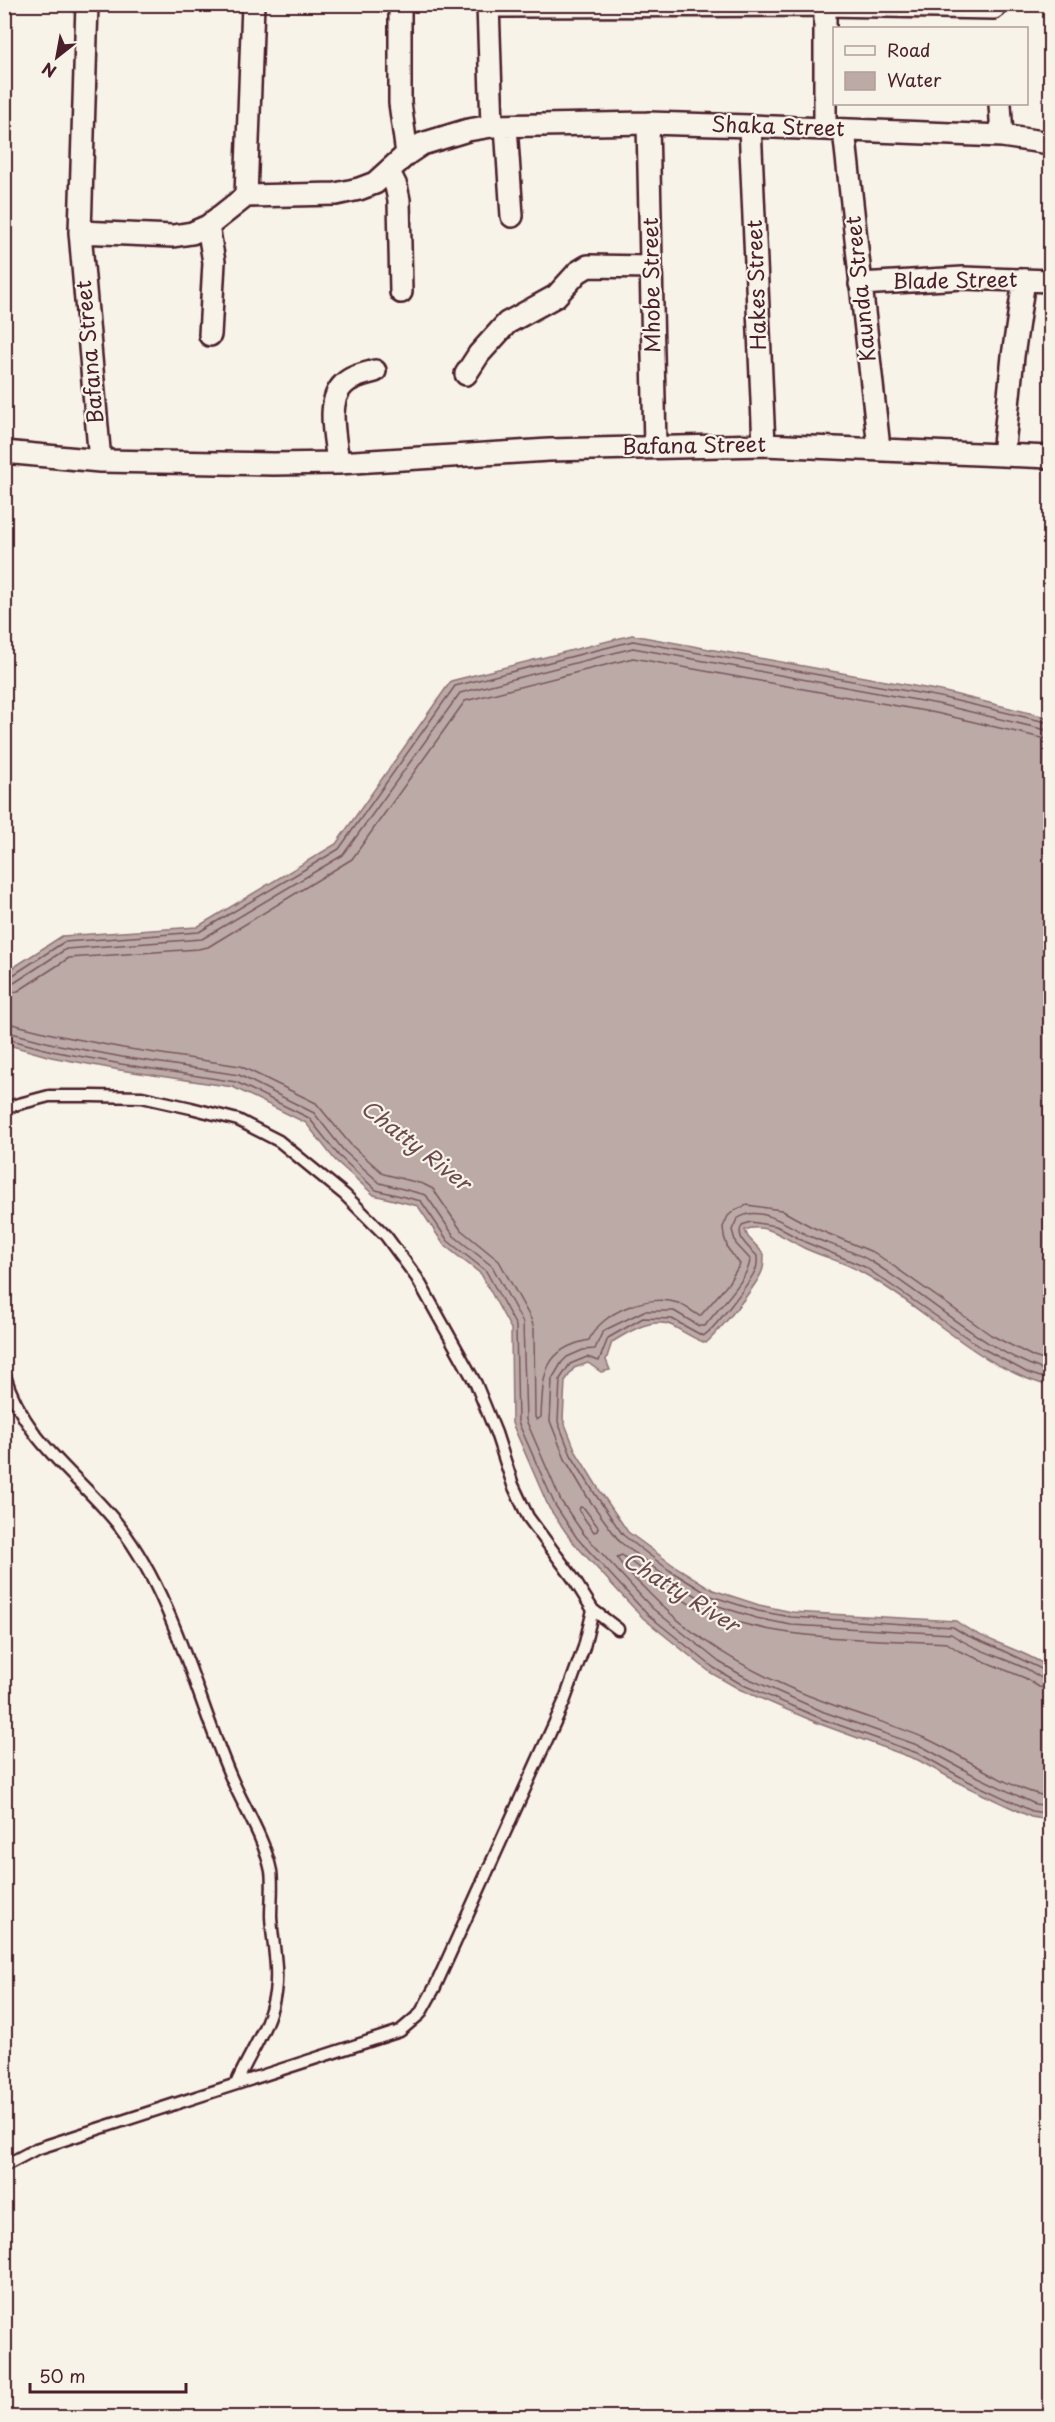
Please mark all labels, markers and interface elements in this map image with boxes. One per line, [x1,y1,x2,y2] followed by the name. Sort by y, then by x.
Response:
[27,27,87,87] north arrow
[833,27,1028,105] legend
[887,36,931,63] text: Road
[37,57,60,84] text: N
[887,66,942,93] text: Water
[711,107,845,143] street label: Shaka Street
[835,215,883,364] street label: Kaunda Street
[633,217,667,353] street label: Mhobe Street
[737,219,773,351] street label: Hakes Street
[892,262,1018,296] street label: Blade Street
[66,279,110,425] street label: Bafana Street
[622,427,766,461] street label: Bafana Street
[355,1090,481,1199] water label: Chatty River
[617,1542,749,1641] water label: Chatty River
[30,2356,186,2394] scale bar
[39,2362,86,2389] text: 50 m

